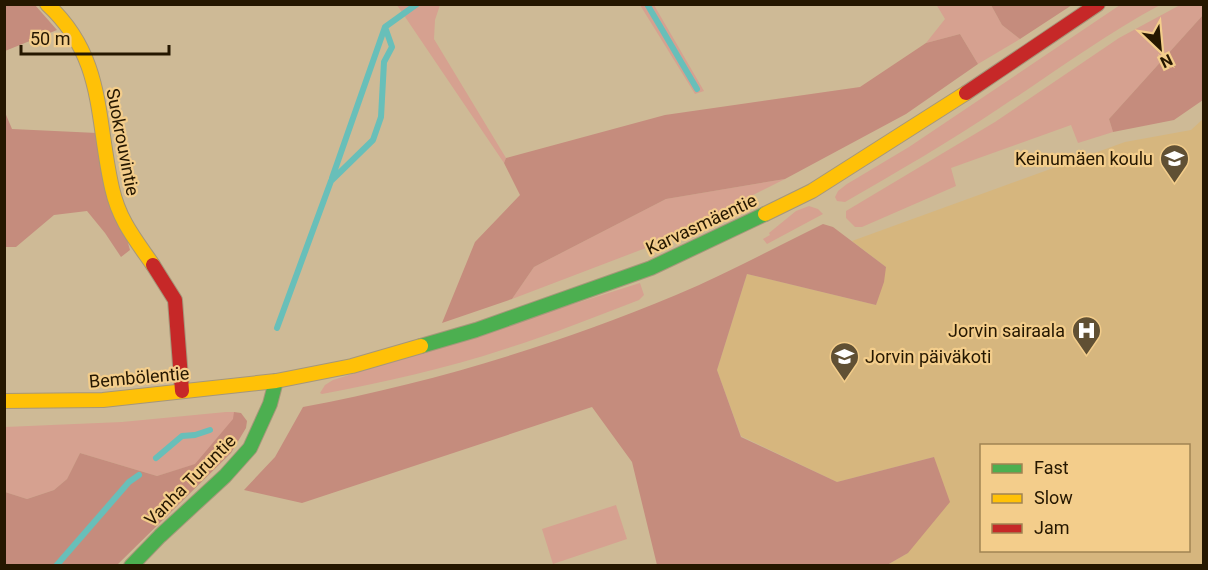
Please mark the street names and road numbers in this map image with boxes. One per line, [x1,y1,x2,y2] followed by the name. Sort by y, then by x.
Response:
[102,87,144,197] street label: Suokrouvintie
[642,189,760,259] street label: Karvasmäentie
[88,362,190,392] street label: Bembölentie
[140,430,240,530] street label: Vanha Turuntie

